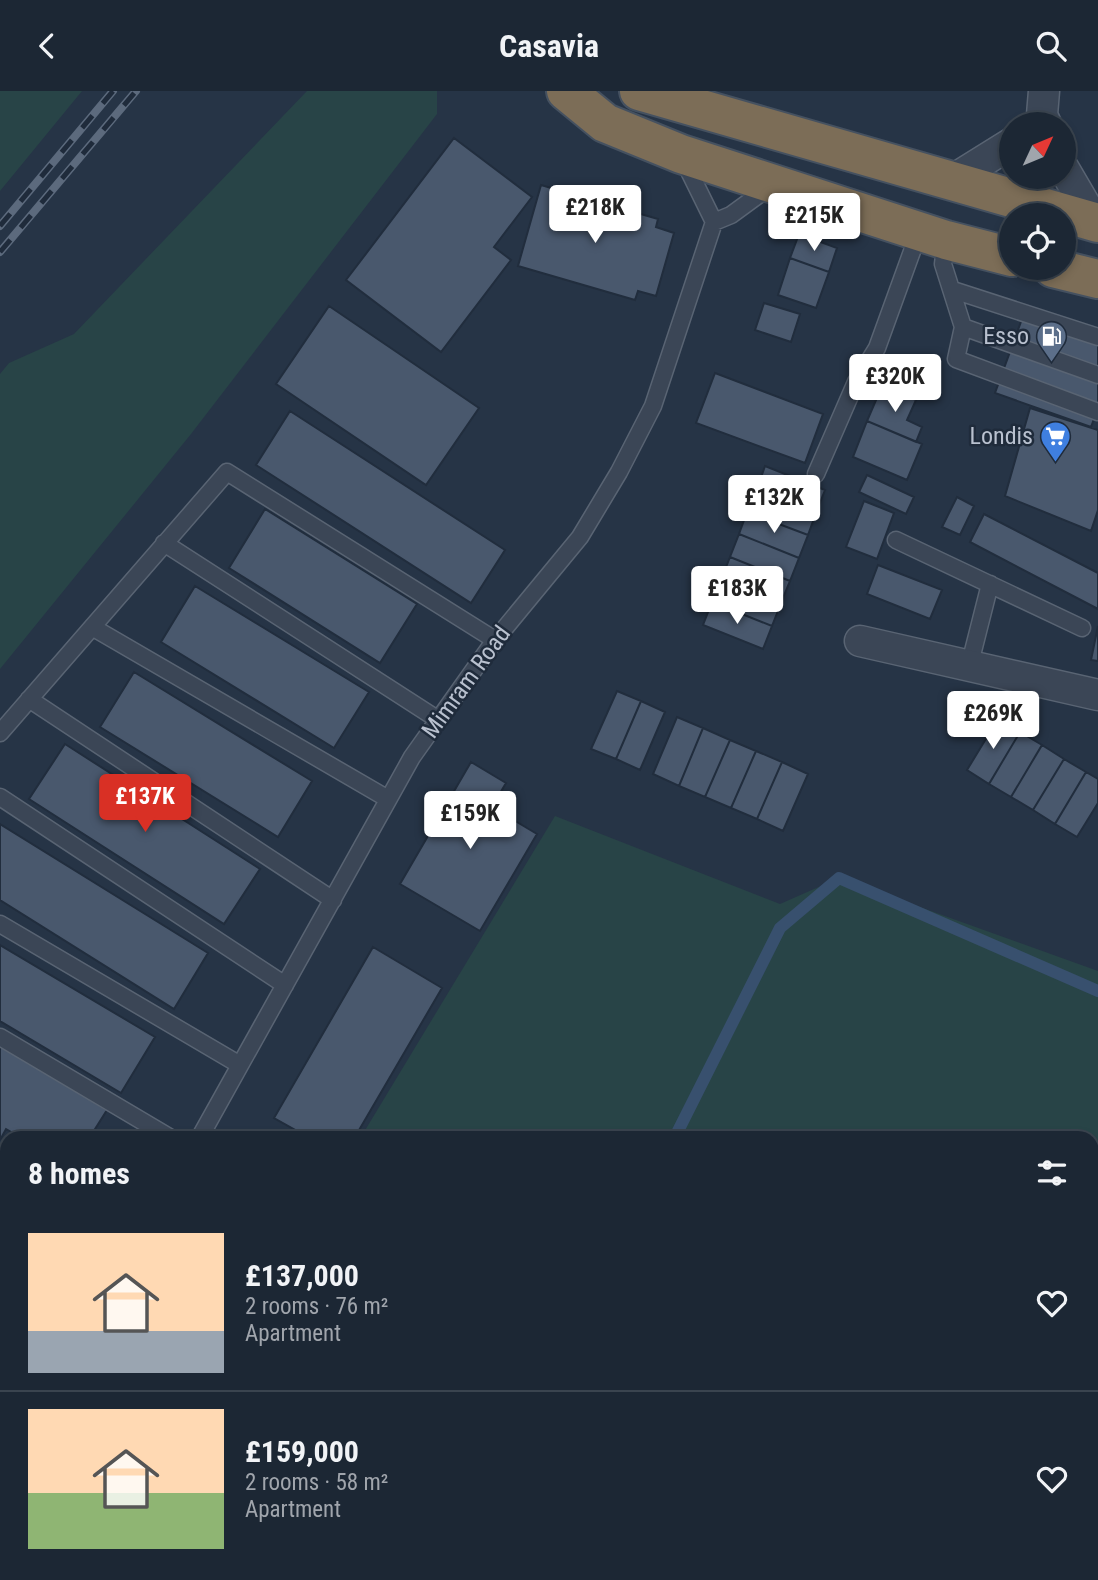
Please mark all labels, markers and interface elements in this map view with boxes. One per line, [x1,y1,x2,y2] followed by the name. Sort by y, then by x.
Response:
[28,27,66,65] icon: back
[499,27,599,65] text: Casavia
[1032,27,1070,65] icon: search
[999,112,1076,189] north arrow
[999,112,1076,280] map controls
[546,185,644,245] pin: £218K
[765,193,863,253] pin: £215K
[565,194,625,221] text: £218K
[784,202,844,229] text: £215K
[999,203,1076,280] button: locate
[1035,319,1069,363] fuel station icon: Esso
[983,322,1029,350] place label: Esso
[846,355,944,414] pin: £320K
[865,363,925,390] text: £320K
[1039,419,1073,463] supermarket icon: Londis
[970,422,1033,450] place label: Londis
[725,475,823,535] pin: £132K
[744,484,804,511] text: £132K
[688,567,786,626] pin: £183K
[707,575,767,602] text: £183K
[416,620,516,744] street label: Mimram Road
[944,691,1042,751] pin: £269K
[963,700,1023,727] text: £269K
[96,775,194,834] pin: £137K
[115,783,175,810] text: £137K
[421,791,519,851] pin: £159K
[440,800,500,827] text: £159K
[1033,1154,1071,1192] icon: filters
[28,1156,130,1191] text: 8 homes
[245,1258,359,1293] text: £137,000
[84,1261,168,1345] icon: home
[1033,1284,1071,1322] icon: heart
[245,1293,388,1320] text: 2 rooms · 76 m²
[245,1320,341,1347] text: Apartment
[245,1434,359,1469] text: £159,000
[84,1437,168,1521] icon: home
[1033,1460,1071,1498] icon: heart
[245,1469,388,1496] text: 2 rooms · 58 m²
[245,1496,341,1523] text: Apartment

